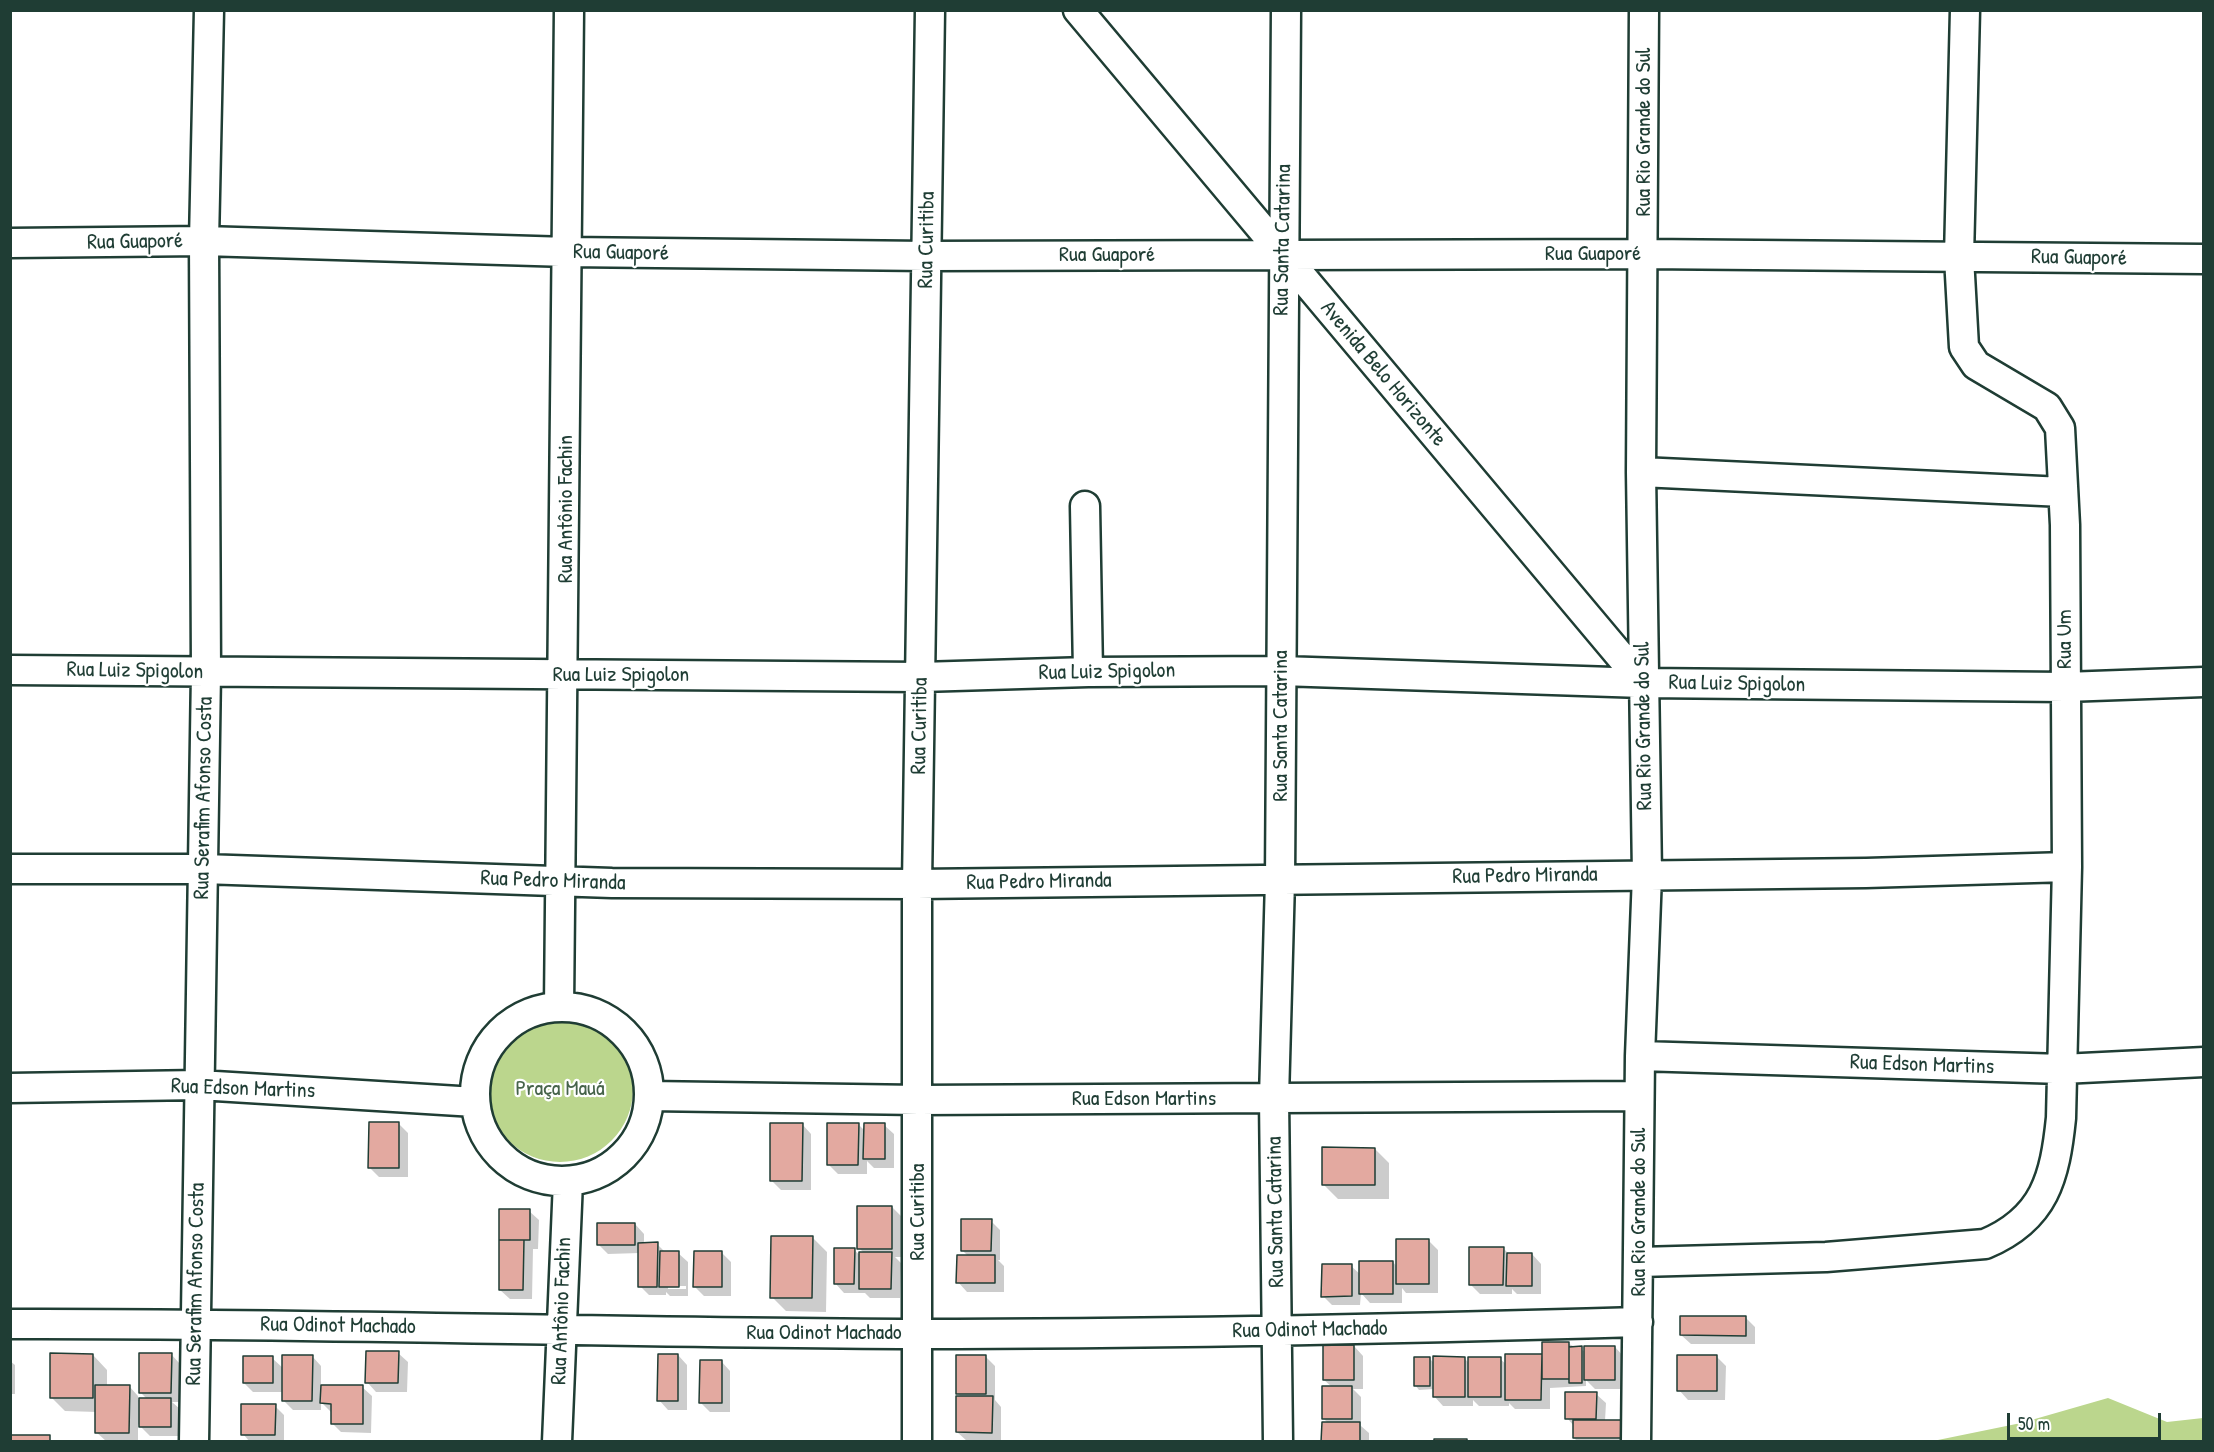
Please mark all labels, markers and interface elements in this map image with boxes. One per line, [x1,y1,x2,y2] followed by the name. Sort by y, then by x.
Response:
[1631,48,1657,216] street label: Rua Rio Grande do Sul
[1268,164,1298,316] street label: Rua Santa Catarina
[913,191,941,289] street label: Rua Curitiba
[87,228,183,256] street label: Rua Guaporé
[573,239,669,267] street label: Rua Guaporé
[1545,241,1641,267] street label: Rua Guaporé
[1059,242,1155,268] street label: Rua Guaporé
[2031,244,2127,272] street label: Rua Guaporé
[1314,296,1452,452] street label: Avenida Belo Horizonte
[553,435,579,583] street label: Rua Antônio Fachin
[2052,609,2078,669] street label: Rua Um
[1629,642,1659,810] street label: Rua Rio Grande do Sul
[1268,650,1294,802] street label: Rua Santa Catarina
[66,657,204,685] street label: Rua Luiz Spigolon
[1038,658,1176,686] street label: Rua Luiz Spigolon
[553,662,689,688] street label: Rua Luiz Spigolon
[1668,670,1806,698] street label: Rua Luiz Spigolon
[906,677,934,775] street label: Rua Curitiba
[189,696,219,900] street label: Rua Serafim Afonso Costa
[1452,862,1598,890] street label: Rua Pedro Miranda
[480,865,626,897] street label: Rua Pedro Miranda
[966,868,1112,896] street label: Rua Pedro Miranda
[1849,1049,1995,1081] street label: Rua Edson Martins
[170,1073,316,1105] street label: Rua Edson Martins
[515,1076,605,1102] park label: Praça Mauá
[1072,1086,1216,1112] street label: Rua Edson Martins
[1626,1128,1652,1296] street label: Rua Rio Grande do Sul
[1261,1136,1291,1288] street label: Rua Santa Catarina
[905,1164,931,1260] street label: Rua Curitiba
[181,1182,211,1386] street label: Rua Serafim Afonso Costa
[546,1237,578,1385] street label: Rua Antônio Fachin
[260,1311,416,1341] street label: Rua Odinot Machado
[1232,1315,1388,1345] street label: Rua Odinot Machado
[746,1320,902,1346] street label: Rua Odinot Machado
[2010,1401,2164,1439] scale bar
[2018,1411,2050,1436] text: 50 m

